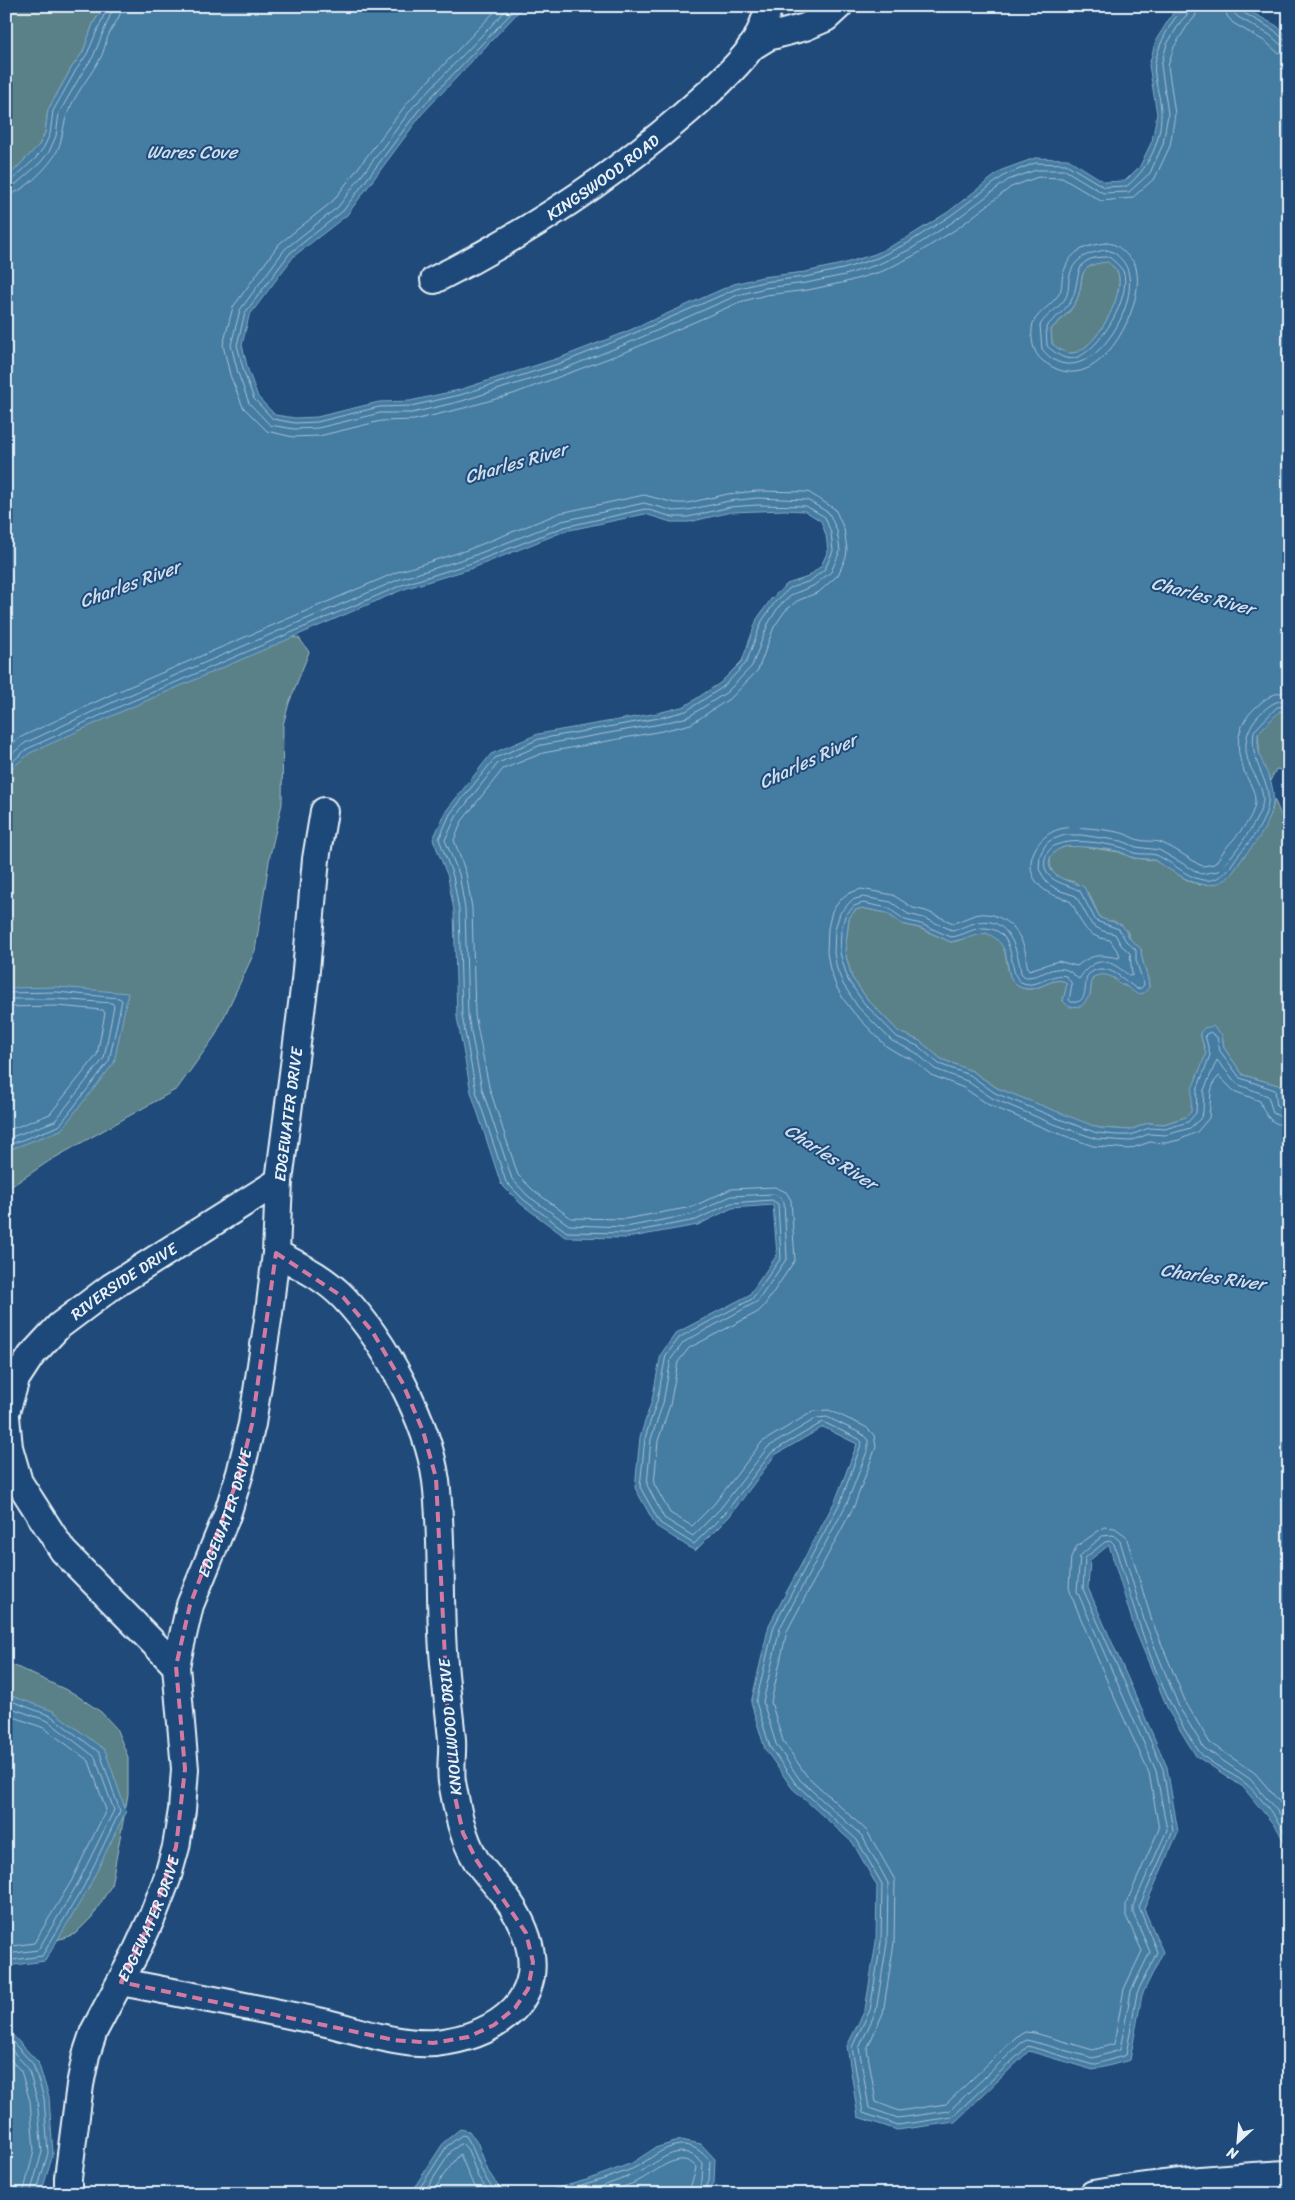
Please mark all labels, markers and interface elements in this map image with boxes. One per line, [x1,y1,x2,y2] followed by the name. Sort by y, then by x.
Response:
[540,126,666,228] street label: KINGSWOOD ROAD
[147,136,239,168] water label: Wares Cove
[461,432,575,493] water label: Charles River
[75,550,188,617] water label: Charles River
[1148,567,1261,626] water label: Charles River
[754,723,866,798] water label: Charles River
[265,1045,311,1183] street label: EDGEWATER DRIVE
[778,1115,887,1201] water label: Charles River
[64,1233,184,1327] street label: RIVERSIDE DRIVE
[1159,1254,1271,1301] water label: Charles River
[188,1444,260,1582] street label: EDGEWATER DRIVE
[429,1656,470,1797] street label: KNOLLWOOD DRIVE
[108,1851,188,1987] street label: EDGEWATER DRIVE
[1212,2118,1262,2168] north arrow
[1222,2140,1243,2167] text: N

